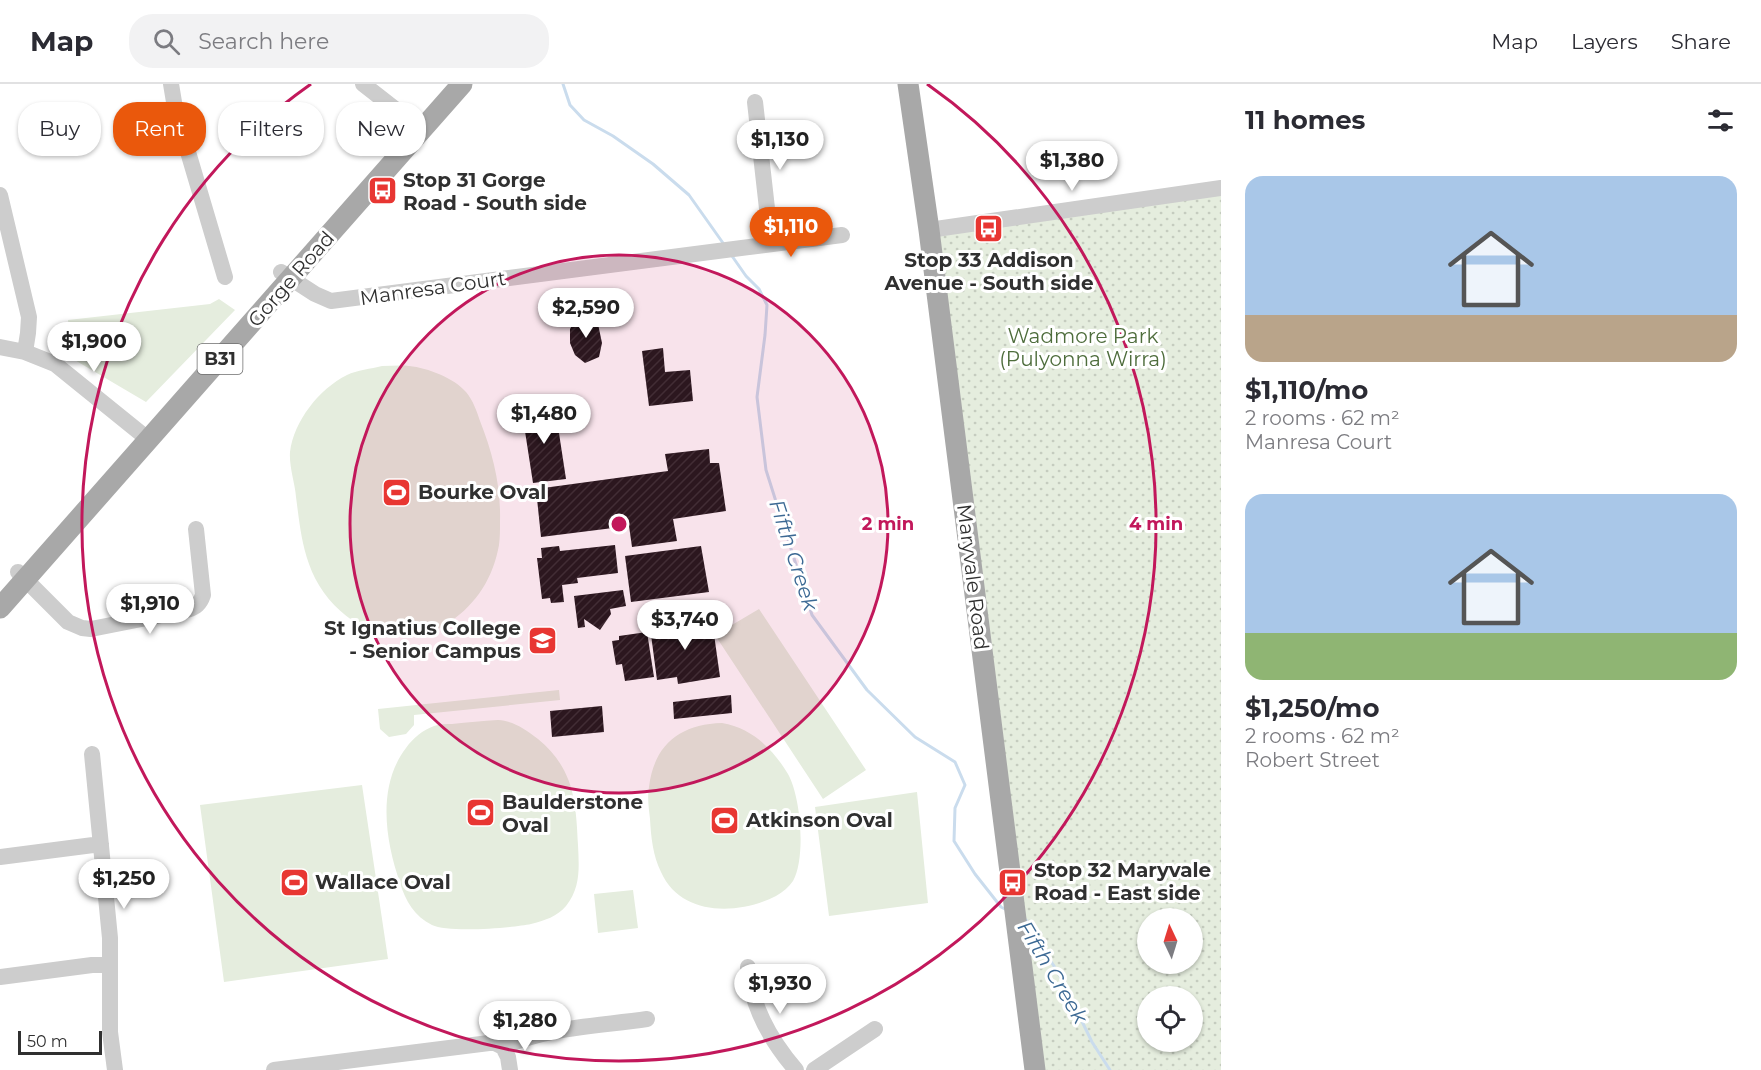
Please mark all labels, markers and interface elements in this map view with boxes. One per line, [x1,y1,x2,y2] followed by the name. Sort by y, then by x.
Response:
[129,14,549,68] search box
[30,24,93,58] text: Map
[150,25,183,58] icon: search
[198,28,329,55] text: Search here
[1491,29,1538,54] text: Map
[1571,29,1638,54] text: Layers
[1671,29,1731,54] text: Share
[18,102,101,156] chip: Buy
[113,102,206,156] chip: Rent
[218,102,324,156] chip: Filters
[336,102,426,156] chip: New
[1245,104,1365,136] text: 11 homes
[1704,104,1737,137] icon: filters
[731,120,829,171] pin: $1,130
[751,127,809,151] text: $1,130
[1023,141,1121,192] pin: $1,380
[1040,148,1104,172] text: $1,380
[403,168,587,215] place label: Stop 31 Gorge Road - South side
[366,175,398,207] bus stop icon: Stop 31 Gorge Road - South side
[742,207,840,258] pin: $1,110
[973,213,1005,245] bus stop icon: Stop 33 Addison Avenue - South side
[764,214,818,238] text: $1,110
[1437,215,1545,323] icon: home
[243,226,339,332] street label: Gorge Road
[883,248,1094,295] place label: Stop 33 Addison Avenue - South side
[358,266,508,310] street label: Manresa Court
[537,288,635,339] pin: $2,590
[552,295,620,319] text: $2,590
[45,322,143,373] pin: $1,900
[999,324,1167,371] park label: Wadmore Park (Pulyonna Wirra)
[61,329,127,353] text: $1,900
[198,344,242,374] road number: B31
[1245,374,1368,406] text: $1,110/mo
[495,394,593,445] pin: $1,480
[511,401,577,425] text: $1,480
[1245,406,1400,430] text: 2 rooms · 62 m²
[1245,430,1392,454] text: Manresa Court
[381,476,413,508] sports icon: Bourke Oval
[418,480,546,504] place label: Bourke Oval
[764,496,824,615] water label: Fifth Creek
[952,503,994,651] street label: Maryvale Road
[862,513,914,535] text: 2 min
[1129,513,1183,535] text: 4 min
[609,514,629,534] centre of rings
[1437,533,1545,641] icon: home
[101,584,199,635] pin: $1,910
[120,591,180,615] text: $1,910
[636,600,734,651] pin: $3,740
[651,607,719,631] text: $3,740
[324,616,521,663] place label: St Ignatius College - Senior Campus
[526,624,558,656] school or university icon: St Ignatius College - Senior Campus
[1245,692,1379,724] text: $1,250/mo
[1245,724,1400,748] text: 2 rooms · 62 m²
[1245,748,1380,772] text: Robert Street
[502,790,643,837] place label: Baulderstone Oval
[465,797,497,829] sports icon: Baulderstone Oval
[709,804,741,836] sports icon: Atkinson Oval
[745,808,893,832] place label: Atkinson Oval
[1034,858,1211,905] place label: Stop 32 Maryvale Road - East side
[75,859,173,910] pin: $1,250
[92,866,156,890] text: $1,250
[278,866,310,898] sports icon: Wallace Oval
[997,866,1029,898] bus stop icon: Stop 32 Maryvale Road - East side
[315,870,451,894] place label: Wallace Oval
[1137,908,1203,974] north arrow
[1137,908,1203,1052] map controls
[1013,916,1094,1029] water label: Fifth Creek
[731,964,829,1015] pin: $1,930
[748,971,812,995] text: $1,930
[1137,986,1203,1052] button: locate
[476,1001,574,1052] pin: $1,280
[493,1008,557,1032] text: $1,280
[18,1028,102,1056] scale bar
[27,1032,68,1051] text: 50 m

